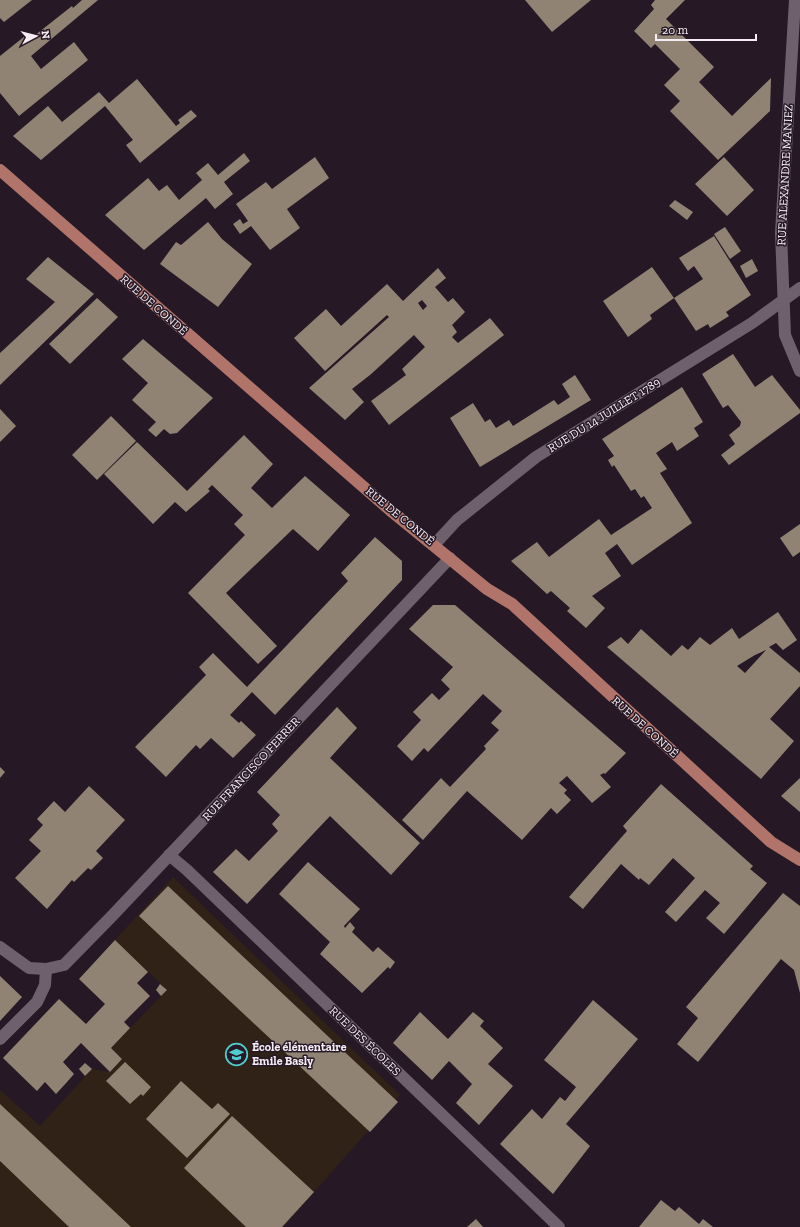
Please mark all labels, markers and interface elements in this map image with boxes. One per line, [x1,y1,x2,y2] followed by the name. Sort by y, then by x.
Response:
[16,16,56,56] north arrow
[656,16,756,42] scale bar
[662,23,689,37] text: 20 m
[38,30,52,40] text: N
[774,104,796,246] street label: RUE ALEXANDRE MANIEZ
[118,271,191,338] street label: RUE DE CONDÉ
[545,375,663,455] street label: RUE DU 14 JUILLET 1789
[363,483,438,548] street label: RUE DE CONDÉ
[609,693,682,760] street label: RUE DE CONDÉ
[199,714,303,824] street label: RUE FRANCISCO FERRER
[326,1003,404,1079] street label: RUE DES ÉCOLES
[252,1040,347,1068] place label: École élémentaire Emile Basly
[224,1041,250,1067] school or university icon: École élémentaire Emile Basly

